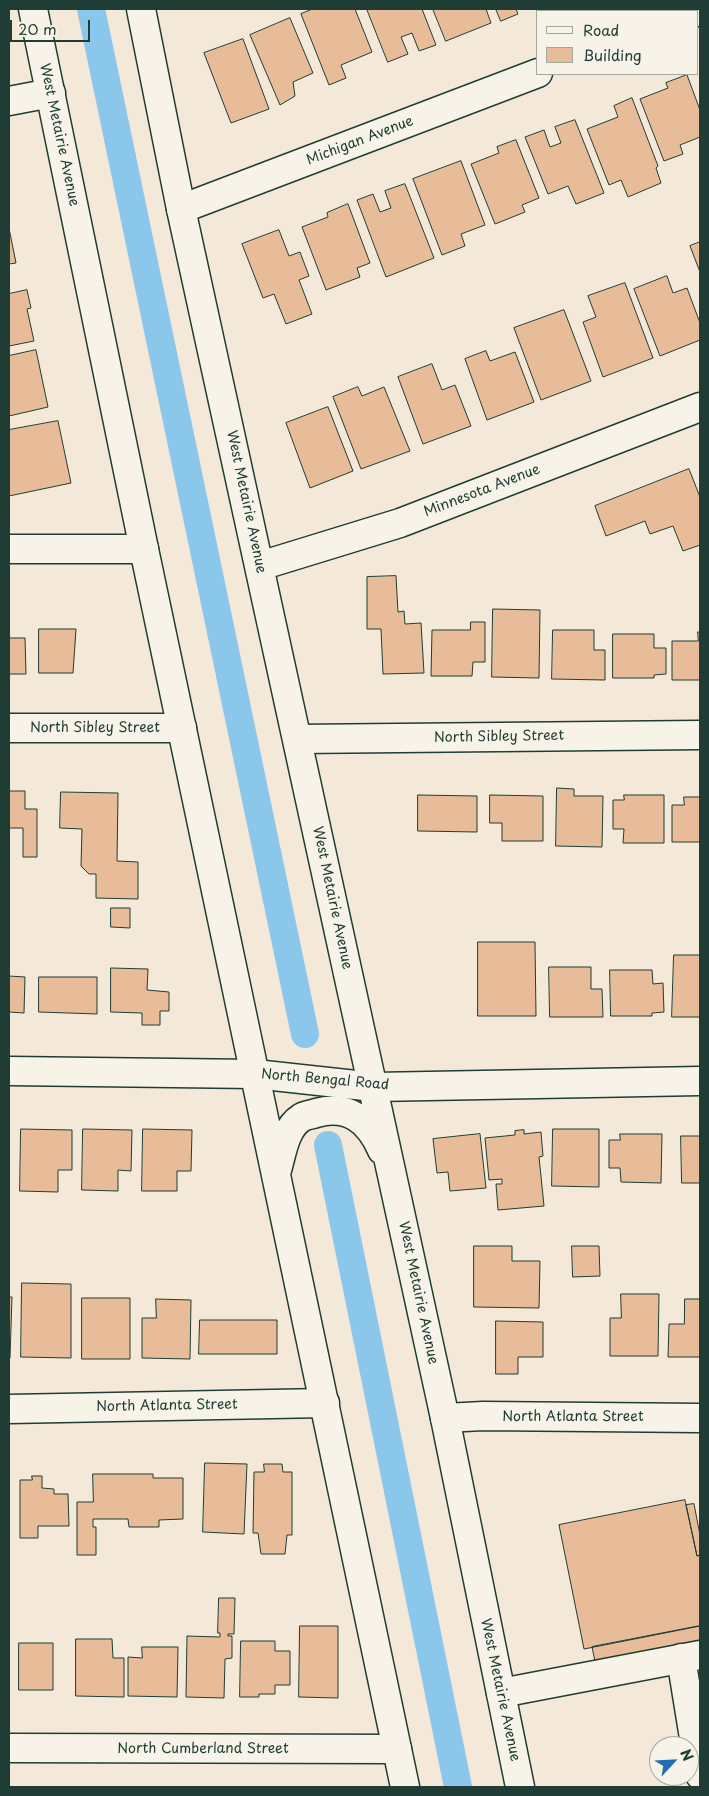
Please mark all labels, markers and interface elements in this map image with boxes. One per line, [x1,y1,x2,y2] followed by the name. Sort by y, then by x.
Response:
[12,10,92,42] scale bar
[536,10,699,75] legend
[18,17,57,40] text: 20 m
[583,18,619,41] text: Road
[583,43,642,66] text: Building
[36,62,82,208] street label: West Metairie Avenue
[304,113,416,169] street label: Michigan Avenue
[223,429,269,575] street label: West Metairie Avenue
[422,461,542,521] street label: Minnesota Avenue
[30,720,160,736] street label: North Sibley Street
[434,727,564,747] street label: North Sibley Street
[309,825,355,971] street label: West Metairie Avenue
[260,1066,390,1094] street label: North Bengal Road
[395,1220,441,1366] street label: West Metairie Avenue
[96,1396,238,1416] street label: North Atlanta Street
[502,1409,644,1425] street label: North Atlanta Street
[477,1617,523,1763] street label: West Metairie Avenue
[649,1736,699,1786] north arrow
[117,1741,289,1757] street label: North Cumberland Street
[675,1745,699,1764] text: N

